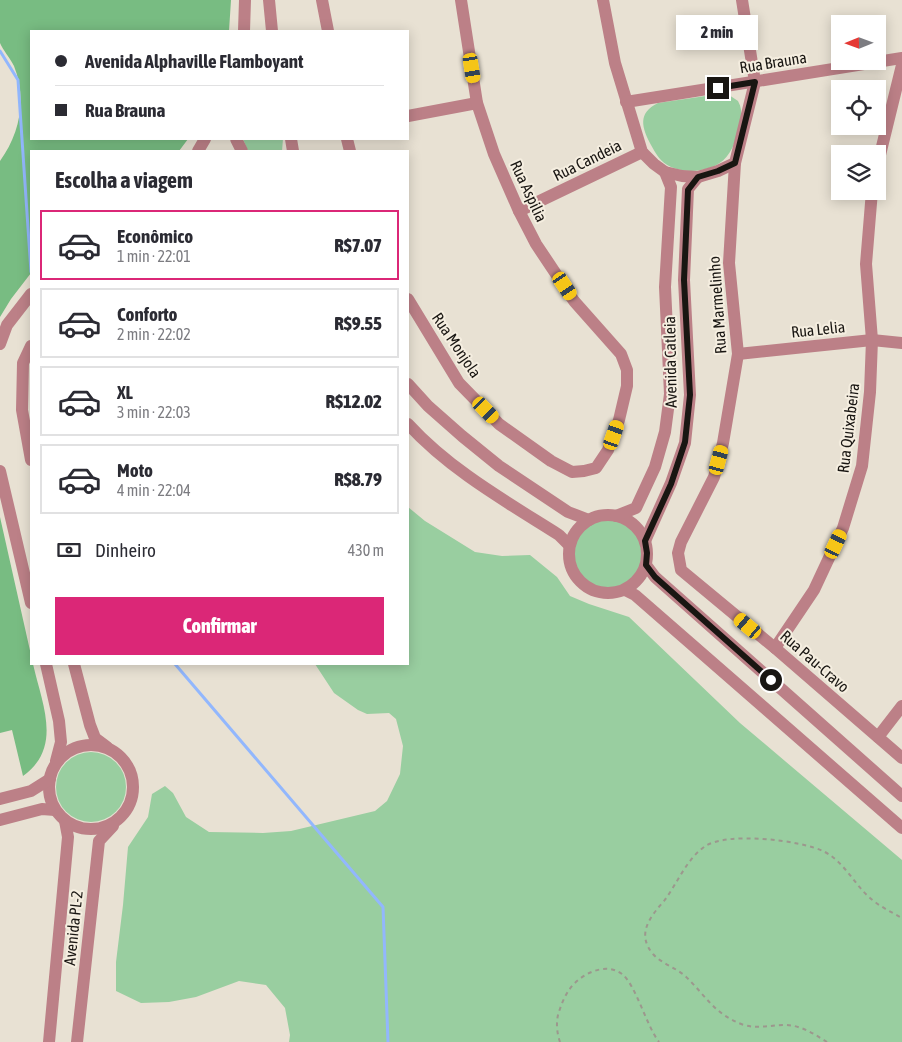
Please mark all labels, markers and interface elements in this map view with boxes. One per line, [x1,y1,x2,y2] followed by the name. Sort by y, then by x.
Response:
[831,15,886,70] north arrow
[831,15,886,200] map controls
[677,16,759,51] callout: 2 min
[701,23,733,41] text: 2 min
[738,48,808,76] street label: Rua Brauna
[85,50,303,72] text: Avenida Alphaville Flamboyant
[462,52,481,84] car
[707,77,729,99] route end
[831,80,886,135] button: locate
[85,99,165,121] text: Rua Brauna
[550,136,624,184] street label: Rua Candeia
[831,145,886,200] button: layers
[506,158,551,225] street label: Rua Aspilia
[55,167,193,193] text: Escolha a viagem
[57,223,102,268] icon: car
[117,225,193,247] text: Econômico
[334,234,382,256] text: R$7.07
[117,247,191,265] text: 1 min · 22:01
[705,255,729,355] street label: Rua Marmelinho
[550,269,579,303] car
[57,301,102,346] icon: car
[117,303,178,325] text: Conforto
[428,309,485,381] street label: Rua Monjola
[334,312,382,334] text: R$9.55
[660,316,680,408] street label: Avenida Catleia
[790,317,846,341] street label: Rua Lelia
[117,325,191,343] text: 2 min · 22:02
[57,379,102,424] icon: car
[117,381,133,403] text: XL
[834,382,862,474] street label: Rua Quixabeira
[325,390,382,412] text: R$12.02
[470,394,501,426] car
[117,403,191,421] text: 3 min · 22:03
[602,418,625,452] car
[707,444,730,476] car
[57,457,102,502] icon: car
[117,459,153,481] text: Moto
[334,468,382,490] text: R$8.79
[117,481,191,499] text: 4 min · 22:04
[822,527,849,561] car
[55,536,83,564] icon: cash
[95,539,156,561] text: Dinheiro
[348,541,384,559] text: 430 m
[55,597,384,655] button: Confirmar
[731,611,764,641] car
[777,626,853,696] street label: Rua Pau-Cravo
[760,669,782,691] route start
[60,890,86,966] street label: Avenida PL-2

